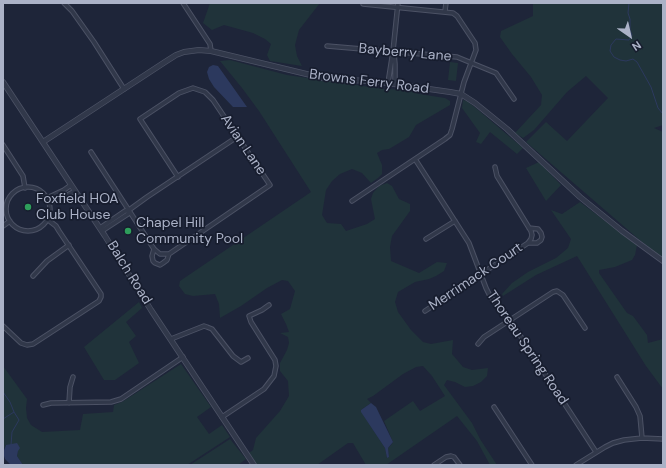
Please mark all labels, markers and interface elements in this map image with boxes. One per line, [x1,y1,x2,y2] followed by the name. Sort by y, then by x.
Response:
[610,16,650,56] north arrow
[629,38,644,54] text: N
[358,41,452,65] street label: Bayberry Lane
[308,66,430,98] street label: Browns Ferry Road
[217,111,269,179] street label: Avian Lane
[36,191,119,224] place label: Foxfield HOA Club House
[23,202,33,212] marker: Foxfield HOA Club House
[136,215,243,248] place label: Chapel Hill Community Pool
[123,226,133,236] marker: Chapel Hill Community Pool
[103,238,155,308] street label: Balch Road
[426,239,526,315] street label: Merrimack Court
[483,288,571,408] street label: Thoreau Spring Road

